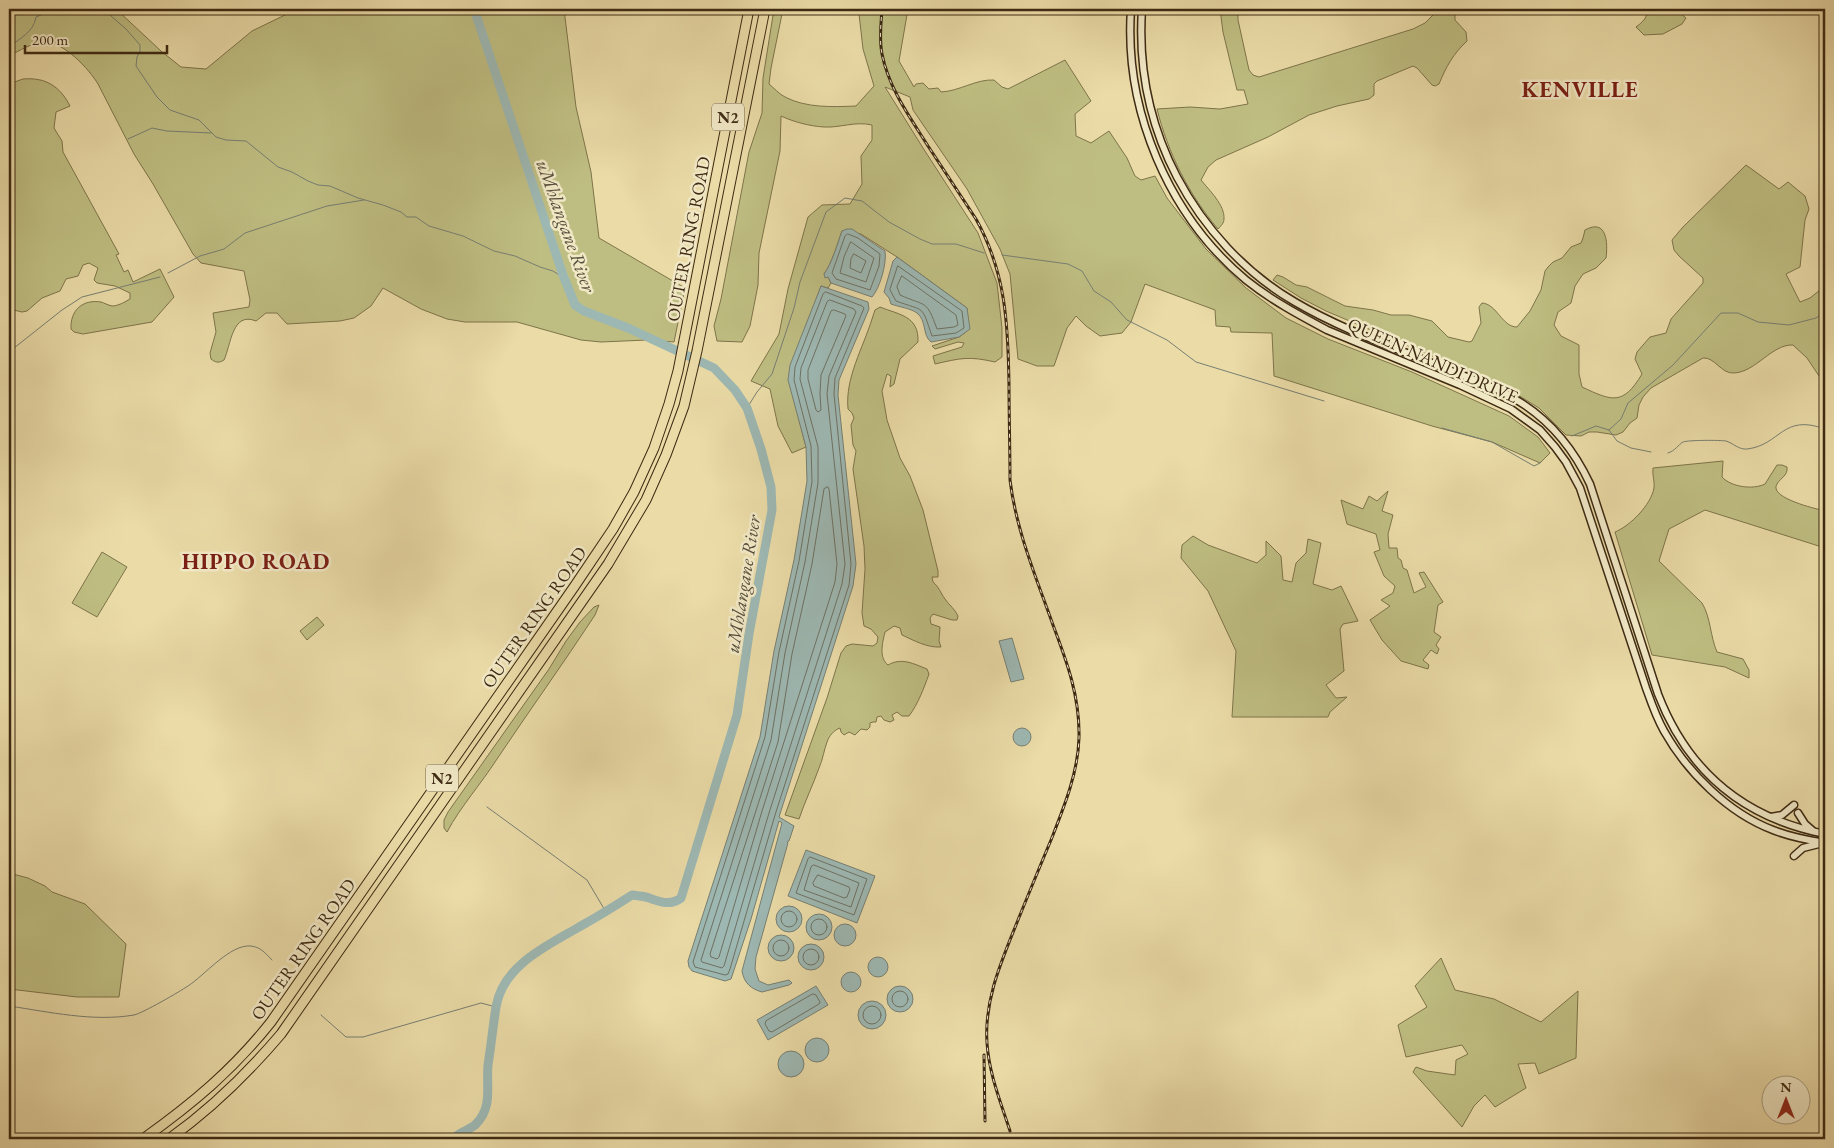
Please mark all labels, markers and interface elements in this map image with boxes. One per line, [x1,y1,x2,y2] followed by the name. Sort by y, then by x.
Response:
[25,22,168,54] scale bar
[32,30,69,49] text: 200 m
[1521,75,1639,104] district label: KENVILLE
[712,104,744,130] road number: N2
[661,155,715,323] street label: OUTER RING ROAD
[531,157,602,296] water label: uMhlangane River
[1344,312,1522,408] street label: QUEEN NANDI DRIVE
[720,513,766,654] water label: uMhlangane River
[476,542,592,692] street label: OUTER RING ROAD
[182,547,330,576] district label: HIPPO ROAD
[426,764,458,791] road number: N2
[245,874,361,1024] street label: OUTER RING ROAD
[1762,1076,1812,1126] north arrow
[1780,1078,1792,1096] text: N

